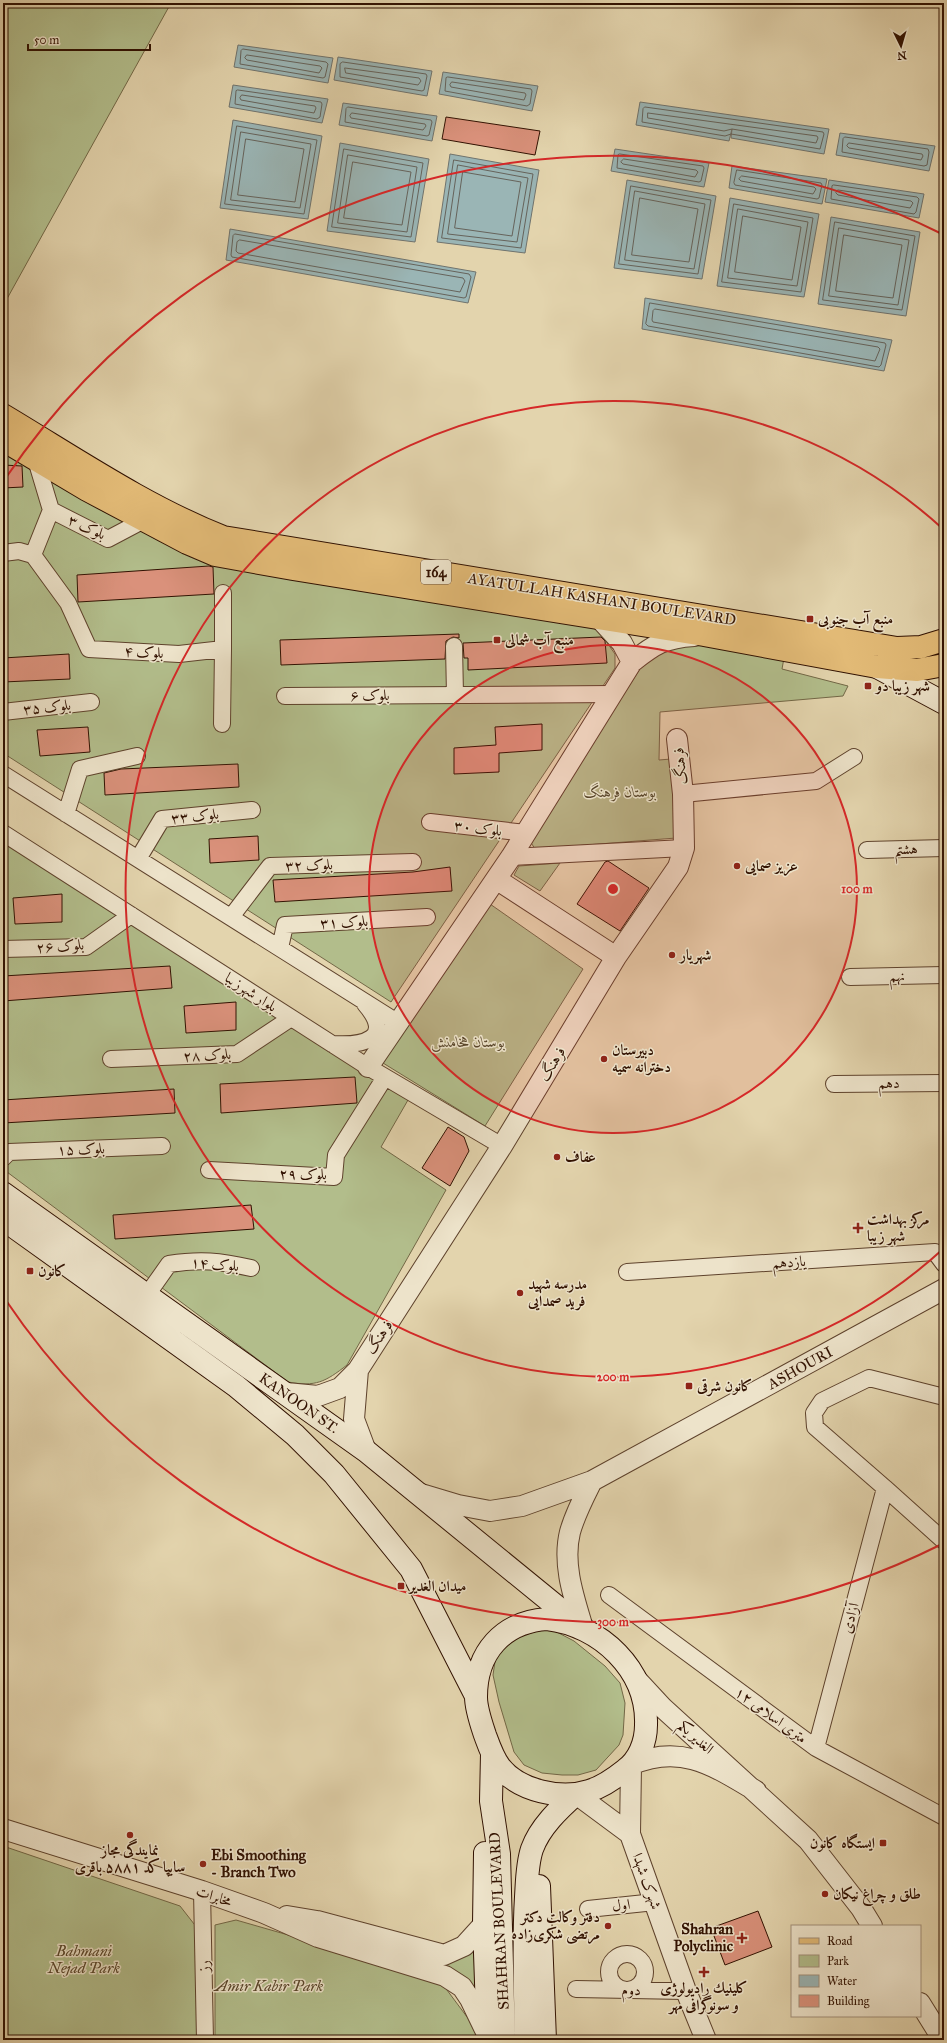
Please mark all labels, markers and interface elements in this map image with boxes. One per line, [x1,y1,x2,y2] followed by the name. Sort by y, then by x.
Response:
[28,26,150,52] scale bar
[881,26,921,66] north arrow
[34,33,59,47] text: 50 m
[896,49,907,62] text: N
[65,511,109,543] street label: بلوک ۳
[421,560,451,584] road number: 164
[466,569,738,629] street label: AYATULLAH KASHANI BOULEVARD
[817,610,893,633] place label: منبع آب جنوبی
[805,614,815,624] marker: منبع آب جنوبی
[504,631,574,654] place label: منبع آب شمالی
[492,635,502,645] marker: منبع آب شمالی
[124,642,164,662] street label: بلوک ۴
[874,677,930,696] place label: شهر زیبا دو
[863,681,873,691] marker: شهر زیبا دو
[350,686,390,704] street label: بلوک ۶
[22,696,72,718] street label: بلوک ۳۵
[668,747,692,785] street label: فرهنگ
[584,782,656,802] park label: بوستان فرهنگ
[170,805,220,827] street label: بلوک ۳۳
[453,816,503,840] street label: بلوک ۳۰
[894,840,918,864] street label: هشتم
[285,855,333,875] street label: بلوک ۳۲
[744,857,798,876] place label: عزیز صمایی
[732,861,742,871] marker: عزیز صمایی
[606,882,620,896] centre of rings
[841,882,874,896] text: 100 m
[320,912,369,932] street label: بلوک ۳۱
[35,935,85,957] street label: بلوک ۲۶
[678,946,711,965] place label: شهریار
[667,950,677,960] marker: شهریار
[889,967,905,990] street label: نهم
[221,968,281,1016] street label: بلوار شهرزیبا
[431,1033,505,1052] park label: بوستان هخامنش
[612,1041,671,1076] place label: دبیرستان دخترانه سمیه
[534,1043,570,1085] street label: فرهنگ
[183,1045,232,1065] street label: بلوک ۲۸
[599,1054,609,1064] marker: دبیرستان دخترانه سمیه
[878,1074,900,1097] street label: دهم
[57,1139,105,1159] street label: بلوک ۱۵
[565,1148,596,1166] place label: عفاف
[552,1152,562,1162] marker: عفاف
[279,1165,327,1183] street label: بلوک ۲۹
[867,1210,929,1246] place label: مرکز بهداشت شهر زیبا
[852,1222,864,1234] marker: مرکز بهداشت شهر زیبا
[772,1252,808,1277] street label: یازدهم
[190,1253,240,1275] street label: بلوک ۱۴
[38,1262,66,1280] place label: کانون
[25,1266,35,1276] marker: کانون
[527,1275,587,1311] place label: مدرسه شهید فرید صمدایی
[515,1288,525,1298] marker: مدرسه شهید فرید صمدایی
[361,1316,397,1358] street label: فرهنگ
[763,1343,836,1394] street label: ASHOURI
[256,1369,342,1437] street label: KANOON ST.
[597,1370,630,1384] text: 200 m
[696,1377,753,1397] place label: کانون شرقی
[684,1381,694,1391] marker: کانون شرقی
[407,1577,466,1595] place label: میدان الغدیر
[396,1581,406,1591] marker: میدان الغدیر
[837,1599,863,1635] street label: آزادی
[597,1615,630,1630] text: 300 m
[731,1683,811,1747] street label: ۱۲ متری اسلامی
[671,1716,718,1761] street label: الغدیر یکم
[125,1830,135,1840] marker: نمایندگی مجاز سایپا کد ۵۸۸۱ باقری
[485,1832,513,2010] street label: SHAHRAN BOULEVARD
[810,1833,875,1852] place label: ایستگاه کانون
[75,1838,185,1877] place label: نمایندگی مجاز سایپا کد ۵۸۸۱ باقری
[878,1838,888,1848] marker: ایستگاه کانون
[211,1846,307,1881] place label: Ebi Smoothing - Branch Two
[628,1850,665,1912] street label: شهرک شهدا
[198,1859,208,1869] marker: Ebi Smoothing - Branch Two
[194,1882,234,1910] street label: مخابرات
[833,1885,921,1906] place label: طلق و چراغ نیکان
[820,1889,830,1899] marker: طلق و چراغ نیکان
[611,1895,631,1915] street label: اول
[512,1908,600,1945] place label: دفتر وکالت دکتر مرتضی شکری‌زاده
[673,1920,734,1956] place label: Shahran Polyclinic
[603,1921,613,1931] marker: دفتر وکالت دکتر مرتضی شکری‌زاده
[791,1925,921,2017] legend
[736,1932,748,1944] marker: Shahran Polyclinic
[827,1934,853,1948] text: Road
[47,1942,120,1977] park label: Bahmani Nejad Park
[827,1954,849,1968] text: Park
[195,1960,213,1974] street label: رز
[698,1966,710,1978] marker: كلینیك رادیولوژی و سونوگرافی مهر
[827,1974,857,1988] text: Water
[213,1977,324,1995] park label: Amir Kabir Park
[660,1979,748,2015] place label: كلینیك رادیولوژی و سونوگرافی مهر
[621,1981,641,2003] street label: دوم
[827,1994,870,2009] text: Building

